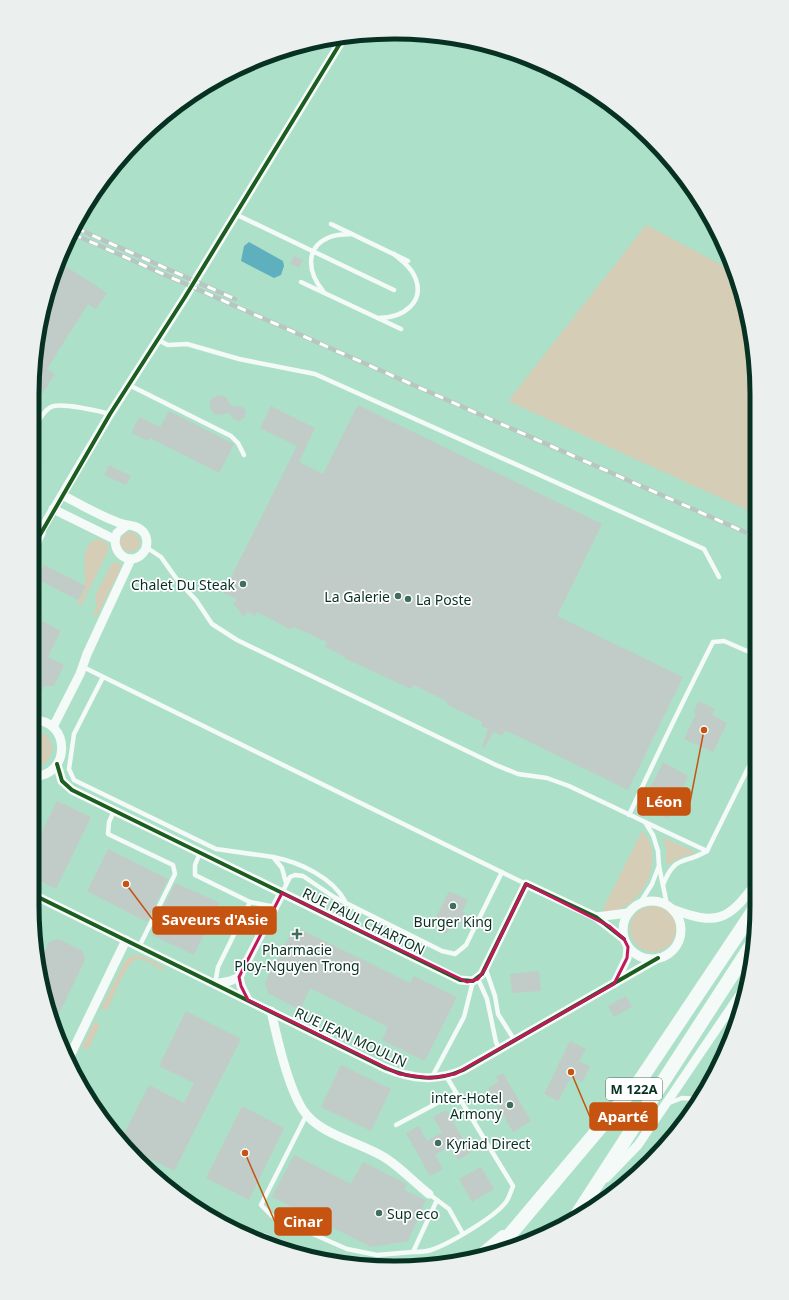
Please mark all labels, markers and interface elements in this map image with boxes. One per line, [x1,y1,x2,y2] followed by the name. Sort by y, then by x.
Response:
[131,575,236,594] place label: Chalet Du Steak
[238,579,248,589] marker: Chalet Du Steak
[324,587,390,606] place label: La Galerie
[416,590,472,609] place label: La Poste
[393,591,403,601] marker: La Galerie
[403,594,413,604] marker: La Poste
[638,788,690,815] callout: Léon
[646,791,682,811] text: Léon
[300,883,428,959] street label: RUE PAUL CHARTON
[448,901,458,911] marker: Burger King
[153,907,276,934] callout: Saveurs d'Asie
[162,909,268,929] text: Saveurs d'Asie
[414,912,492,931] place label: Burger King
[292,929,302,939] marker: Pharmacie Ploy-Nguyen Trong
[234,940,360,975] place label: Pharmacie Ploy-Nguyen Trong
[292,1003,410,1071] street label: RUE JEAN MOULIN
[606,1078,662,1100] road number: M 122A
[431,1088,503,1123] place label: inter-Hotel Armony
[505,1100,515,1110] marker: inter-Hotel Armony
[590,1103,657,1130] callout: Aparté
[597,1106,649,1126] text: Aparté
[446,1134,530,1153] place label: Kyriad Direct
[433,1138,443,1148] marker: Kyriad Direct
[387,1204,439,1223] place label: Sup eco
[275,1208,331,1235] callout: Cinar
[374,1208,384,1218] marker: Sup eco
[283,1211,323,1231] text: Cinar

